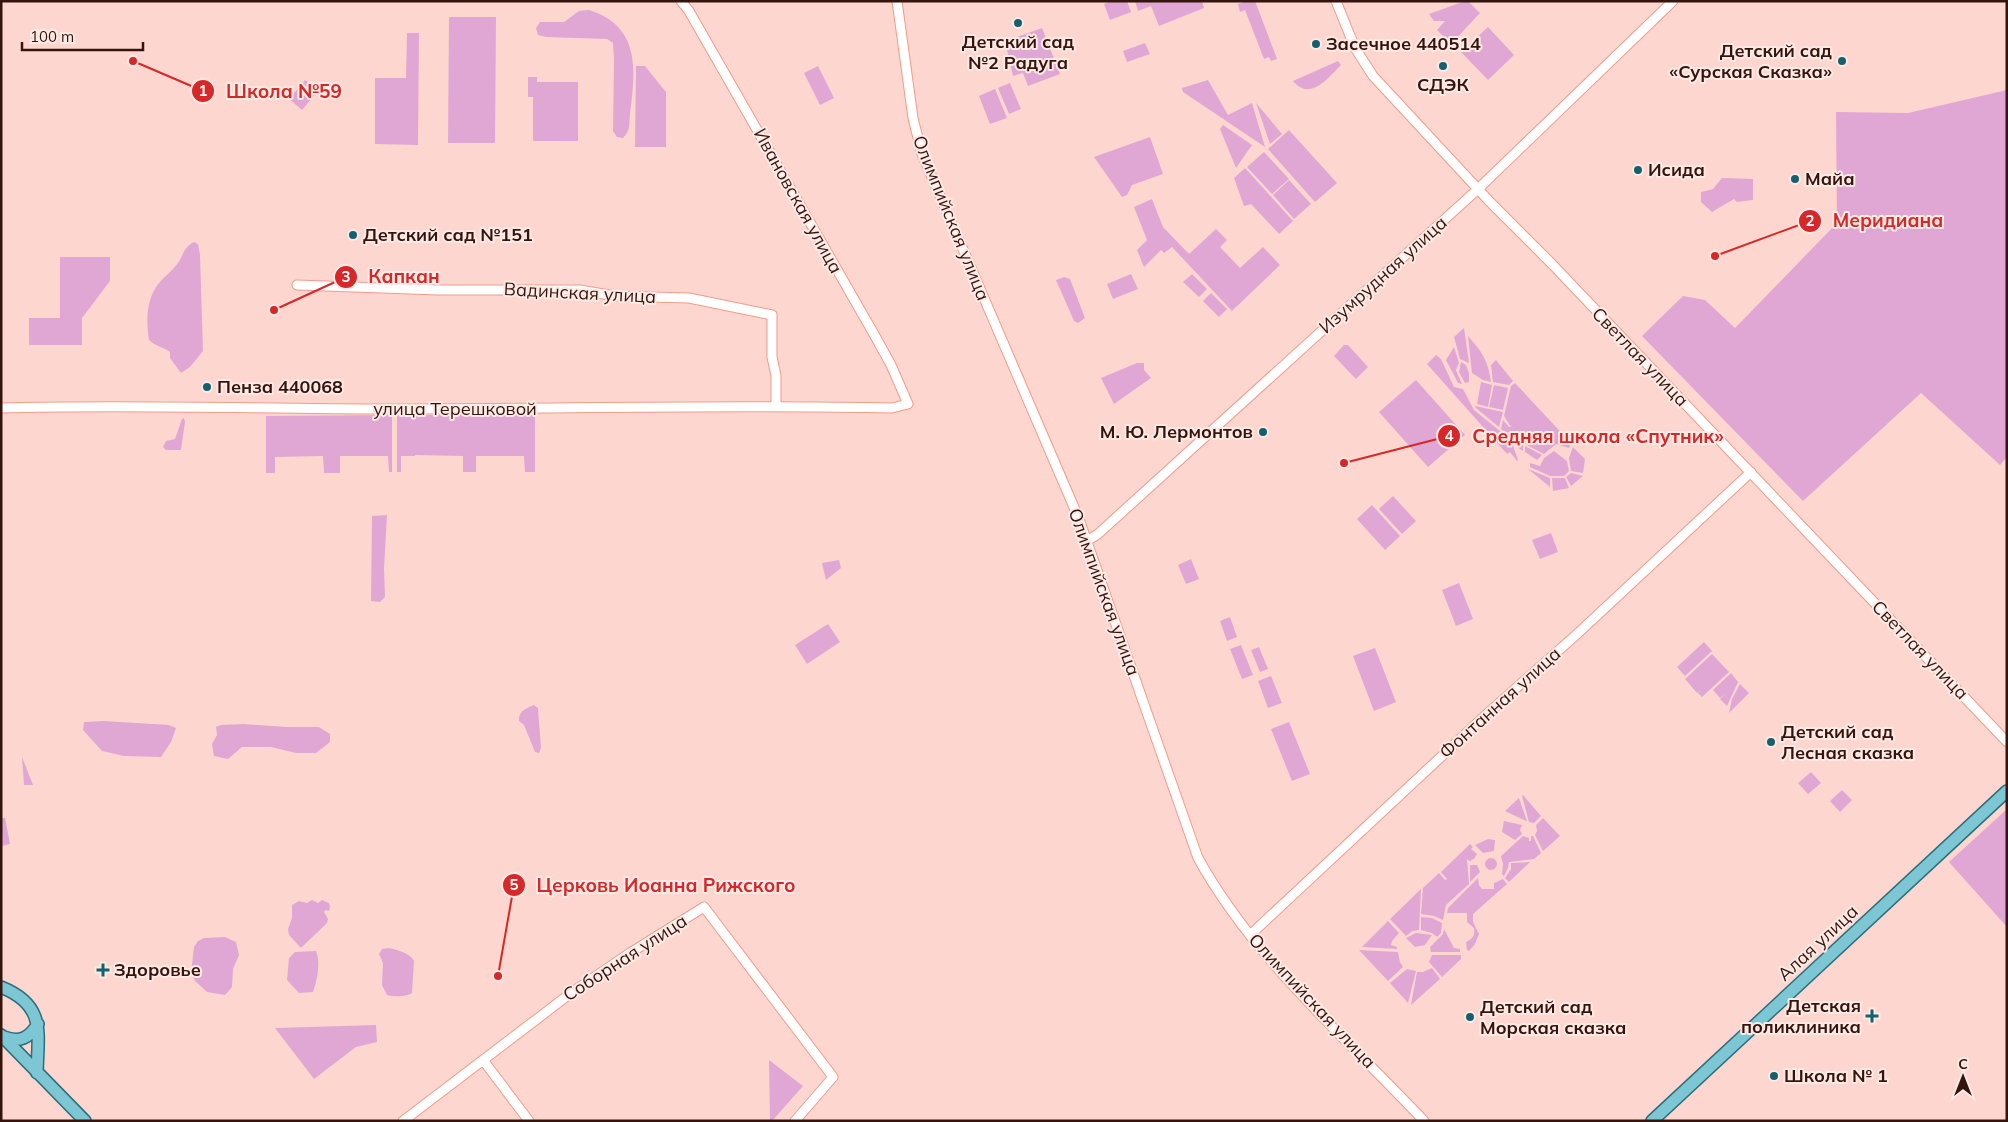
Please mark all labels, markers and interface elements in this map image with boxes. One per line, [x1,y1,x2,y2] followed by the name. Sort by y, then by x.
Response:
[1012,17,1024,29] marker: Детский сад №2 Радуга
[22,20,144,52] scale bar
[30,27,74,46] text: 100 m
[962,30,1075,74] place label: Детский сад №2 Радуга
[1326,32,1481,55] place label: Засечное 440514
[1310,38,1322,50] marker: Засечное 440514
[1669,39,1833,83] place label: Детский сад «Сурская Сказка»
[1836,55,1848,67] marker: Детский сад «Сурская Сказка»
[1437,60,1449,72] marker: СДЭК
[1417,73,1470,96] place label: СДЭК
[191,74,352,108] callout: Школа №59
[226,79,342,103] text: Школа №59
[198,81,208,100] text: 1
[749,124,848,277] street label: Ивановская улица
[908,132,995,304] street label: Олимпийская улица
[1648,158,1705,181] place label: Исида
[1632,164,1644,176] marker: Исида
[1805,167,1855,190] place label: Майа
[1789,173,1801,185] marker: Майа
[1797,204,1953,238] callout: Меридиана
[1833,208,1943,232] text: Меридиана
[1314,211,1452,338] street label: Изумрудная улица
[1805,211,1815,230] text: 2
[363,223,533,246] place label: Детский сад №151
[347,229,359,241] marker: Детский сад №151
[333,260,450,294] callout: Капкан
[368,264,440,288] text: Капкан
[341,267,351,286] text: 3
[503,277,657,308] street label: Вадинская улица
[1587,302,1693,411] street label: Светлая улица
[217,375,343,398] place label: Пенза 440068
[201,381,213,393] marker: Пенза 440068
[373,397,537,420] street label: улица Терешковой
[1437,419,1733,453] callout: Средняя школа «Спутник»
[1100,420,1253,443] place label: М. Ю. Лермонтов
[1472,424,1724,448] text: Средняя школа «Спутник»
[1257,426,1269,438] marker: М. Ю. Лермонтов
[1444,426,1454,445] text: 4
[1064,505,1145,678] street label: Олимпийская улица
[1867,595,1973,704] street label: Светлая улица
[1434,642,1565,763] street label: Фонтанная улица
[1781,720,1914,764] place label: Детский сад Лесная сказка
[1765,736,1777,748] marker: Детский сад Лесная сказка
[502,868,806,902] callout: Церковь Иоанна Рижского
[536,873,796,897] text: Церковь Иоанна Рижского
[509,875,519,894] text: 5
[1773,900,1863,986] street label: Алая улица
[558,909,691,1006] street label: Соборная улица
[1244,928,1381,1073] street label: Олимпийская улица
[114,958,201,981] place label: Здоровье
[96,963,110,977] marker: Здоровье
[1741,994,1861,1038] place label: Детская поликлиника
[1480,995,1626,1039] place label: Детский сад Морская сказка
[1865,1009,1879,1023] marker: Детская поликлиника
[1464,1011,1476,1023] marker: Детский сад Морская сказка
[1938,1052,1988,1102] north arrow
[1958,1055,1968,1073] text: С
[1784,1064,1888,1087] place label: Школа № 1
[1768,1070,1780,1082] marker: Школа № 1

